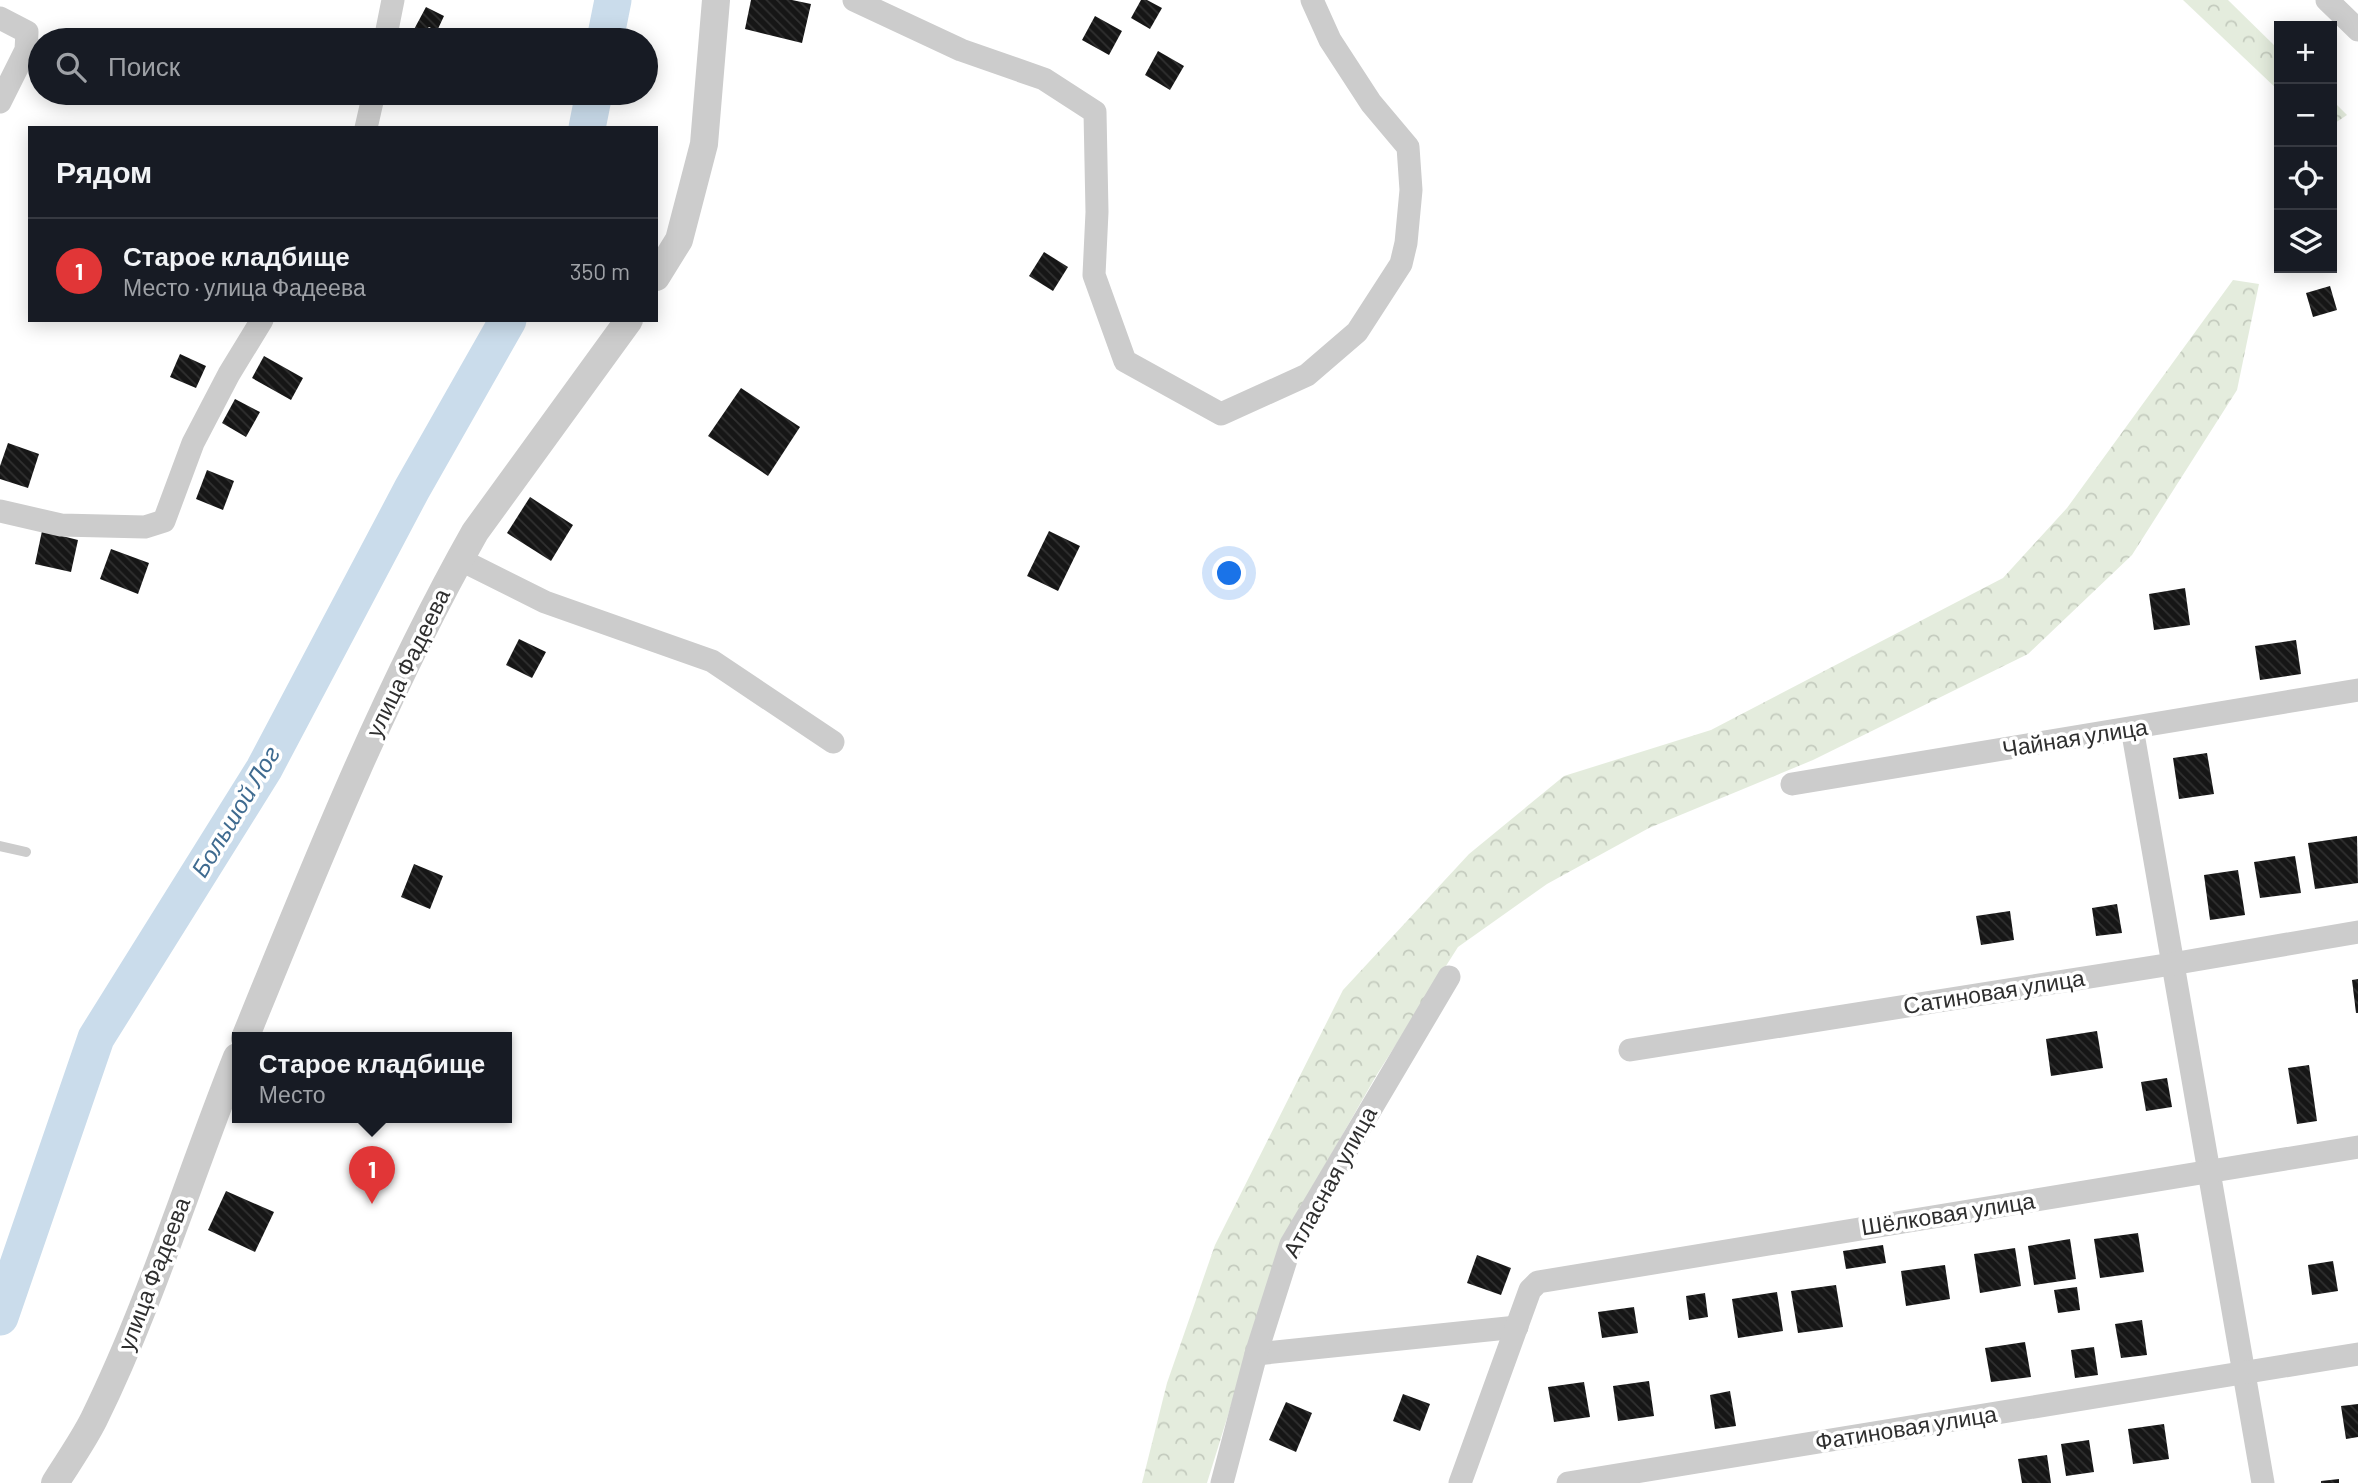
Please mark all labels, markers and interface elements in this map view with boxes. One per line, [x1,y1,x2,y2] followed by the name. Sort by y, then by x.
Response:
[2274,21,2337,273] map controls
[2274,21,2337,84] button: +
[28,28,658,105] search box
[52,48,90,86] icon: search
[108,50,180,81] text: Поиск
[2274,84,2337,147] button: −
[2274,147,2337,210] button: locate
[56,153,152,189] text: Рядом
[2274,210,2337,273] button: layers
[123,240,350,271] text: Старое кладбище
[75,257,83,285] text: 1
[570,257,630,285] text: 350 m
[123,273,366,301] text: Место · улица Фадеева
[1212,556,1246,590] your location
[359,584,455,741] street label: улица Фадеева
[2000,712,2150,762] street label: Чайная улица
[184,740,285,882] water label: Большой Лог
[1901,963,2087,1019] street label: Сатиновая улица
[232,1032,512,1123] popup
[259,1047,485,1078] text: Старое кладбище
[259,1080,325,1108] text: Место
[1276,1101,1382,1262] street label: Атласная улица
[349,1146,395,1204] pin: 1
[1859,1185,2037,1241] street label: Шёлковая улица
[111,1193,195,1354] street label: улица Фадеева
[1813,1399,1999,1455] street label: Фатиновая улица

